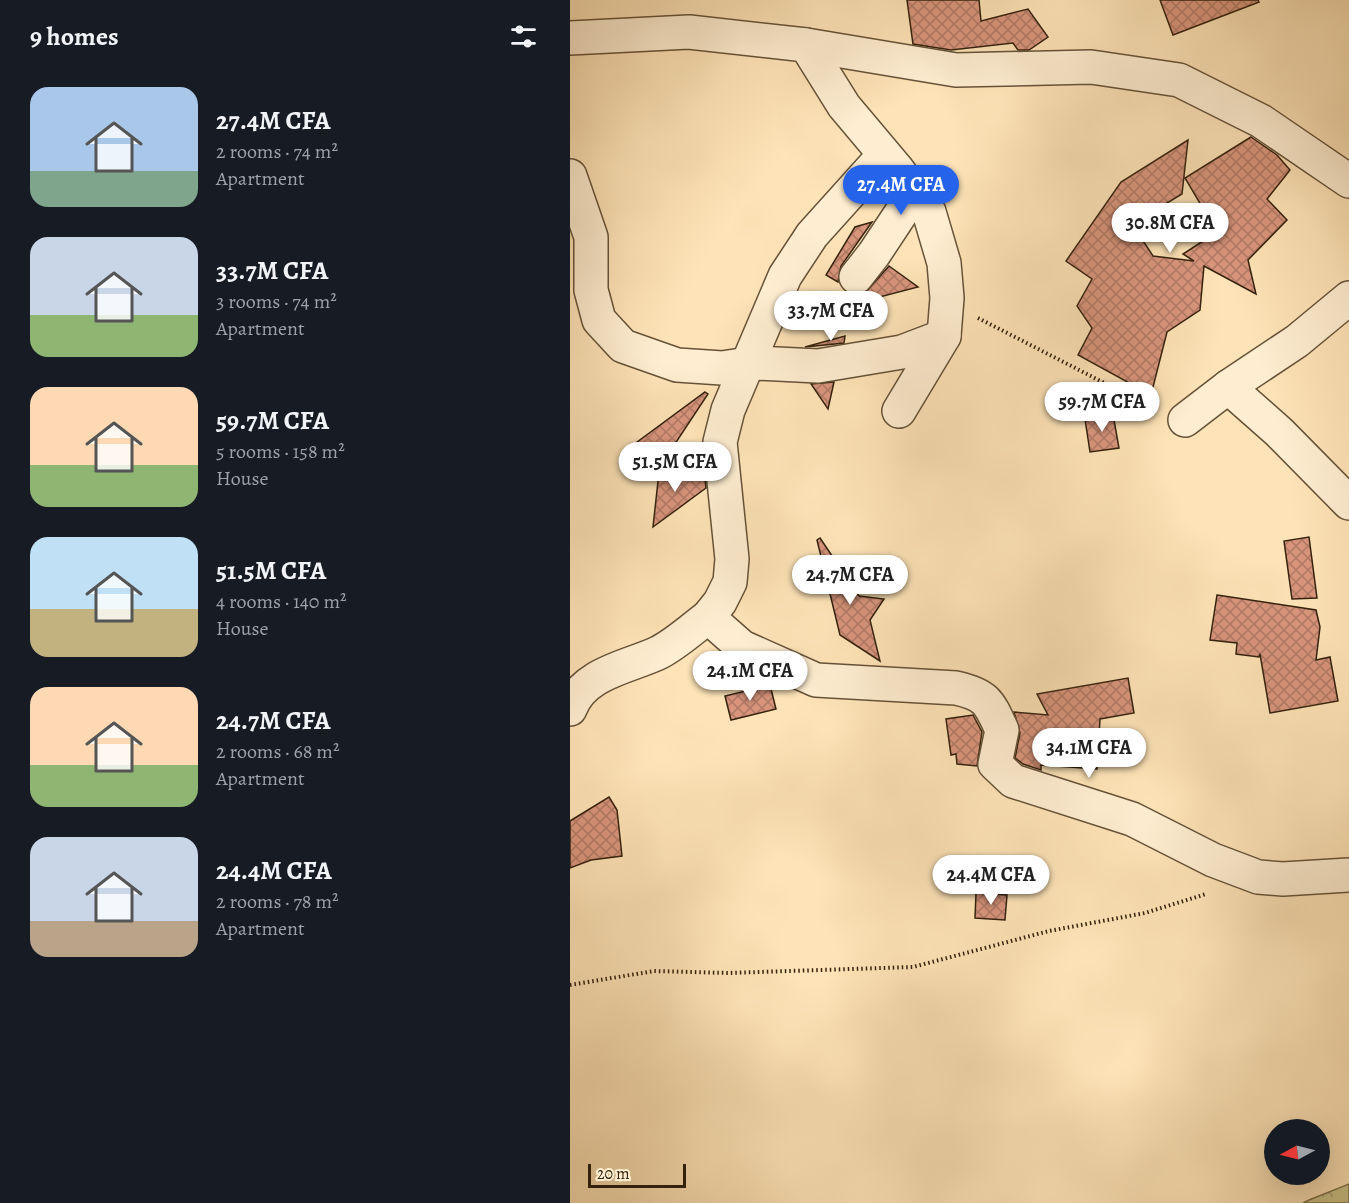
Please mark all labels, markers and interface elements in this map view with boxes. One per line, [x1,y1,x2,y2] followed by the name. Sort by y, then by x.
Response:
[30,19,119,54] text: 9 homes
[507,20,540,53] icon: filters
[216,103,331,138] text: 27.4M CFA
[78,111,150,183] icon: home
[216,138,338,165] text: 2 rooms · 74 m²
[216,165,305,192] text: Apartment
[832,165,970,216] pin: 27.4M CFA
[857,171,945,198] text: 27.4M CFA
[1101,203,1239,254] pin: 30.8M CFA
[1126,209,1214,236] text: 30.8M CFA
[216,253,328,288] text: 33.7M CFA
[78,261,150,333] icon: home
[216,288,337,315] text: 3 rooms · 74 m²
[762,291,900,342] pin: 33.7M CFA
[788,297,874,324] text: 33.7M CFA
[216,315,305,342] text: Apartment
[1033,382,1171,433] pin: 59.7M CFA
[1059,388,1145,415] text: 59.7M CFA
[216,403,329,438] text: 59.7M CFA
[78,411,150,483] icon: home
[216,438,345,465] text: 5 rooms · 158 m²
[606,442,744,493] pin: 51.5M CFA
[633,448,717,475] text: 51.5M CFA
[216,465,268,492] text: House
[216,553,326,588] text: 51.5M CFA
[781,555,919,606] pin: 24.7M CFA
[78,561,150,633] icon: home
[806,561,894,588] text: 24.7M CFA
[216,588,347,615] text: 4 rooms · 140 m²
[216,615,268,642] text: House
[681,651,819,702] pin: 24.1M CFA
[707,657,793,684] text: 24.1M CFA
[216,703,331,738] text: 24.7M CFA
[78,711,150,783] icon: home
[1020,728,1158,779] pin: 34.1M CFA
[1046,734,1132,761] text: 34.1M CFA
[216,738,340,765] text: 2 rooms · 68 m²
[216,765,305,792] text: Apartment
[216,853,332,888] text: 24.4M CFA
[922,855,1060,906] pin: 24.4M CFA
[78,861,150,933] icon: home
[947,861,1035,888] text: 24.4M CFA
[216,888,339,915] text: 2 rooms · 78 m²
[216,915,305,942] text: Apartment
[1264,1119,1330,1185] north arrow
[1264,1119,1330,1185] map controls
[588,1161,686,1188] scale bar
[597,1163,630,1185] text: 20 m

